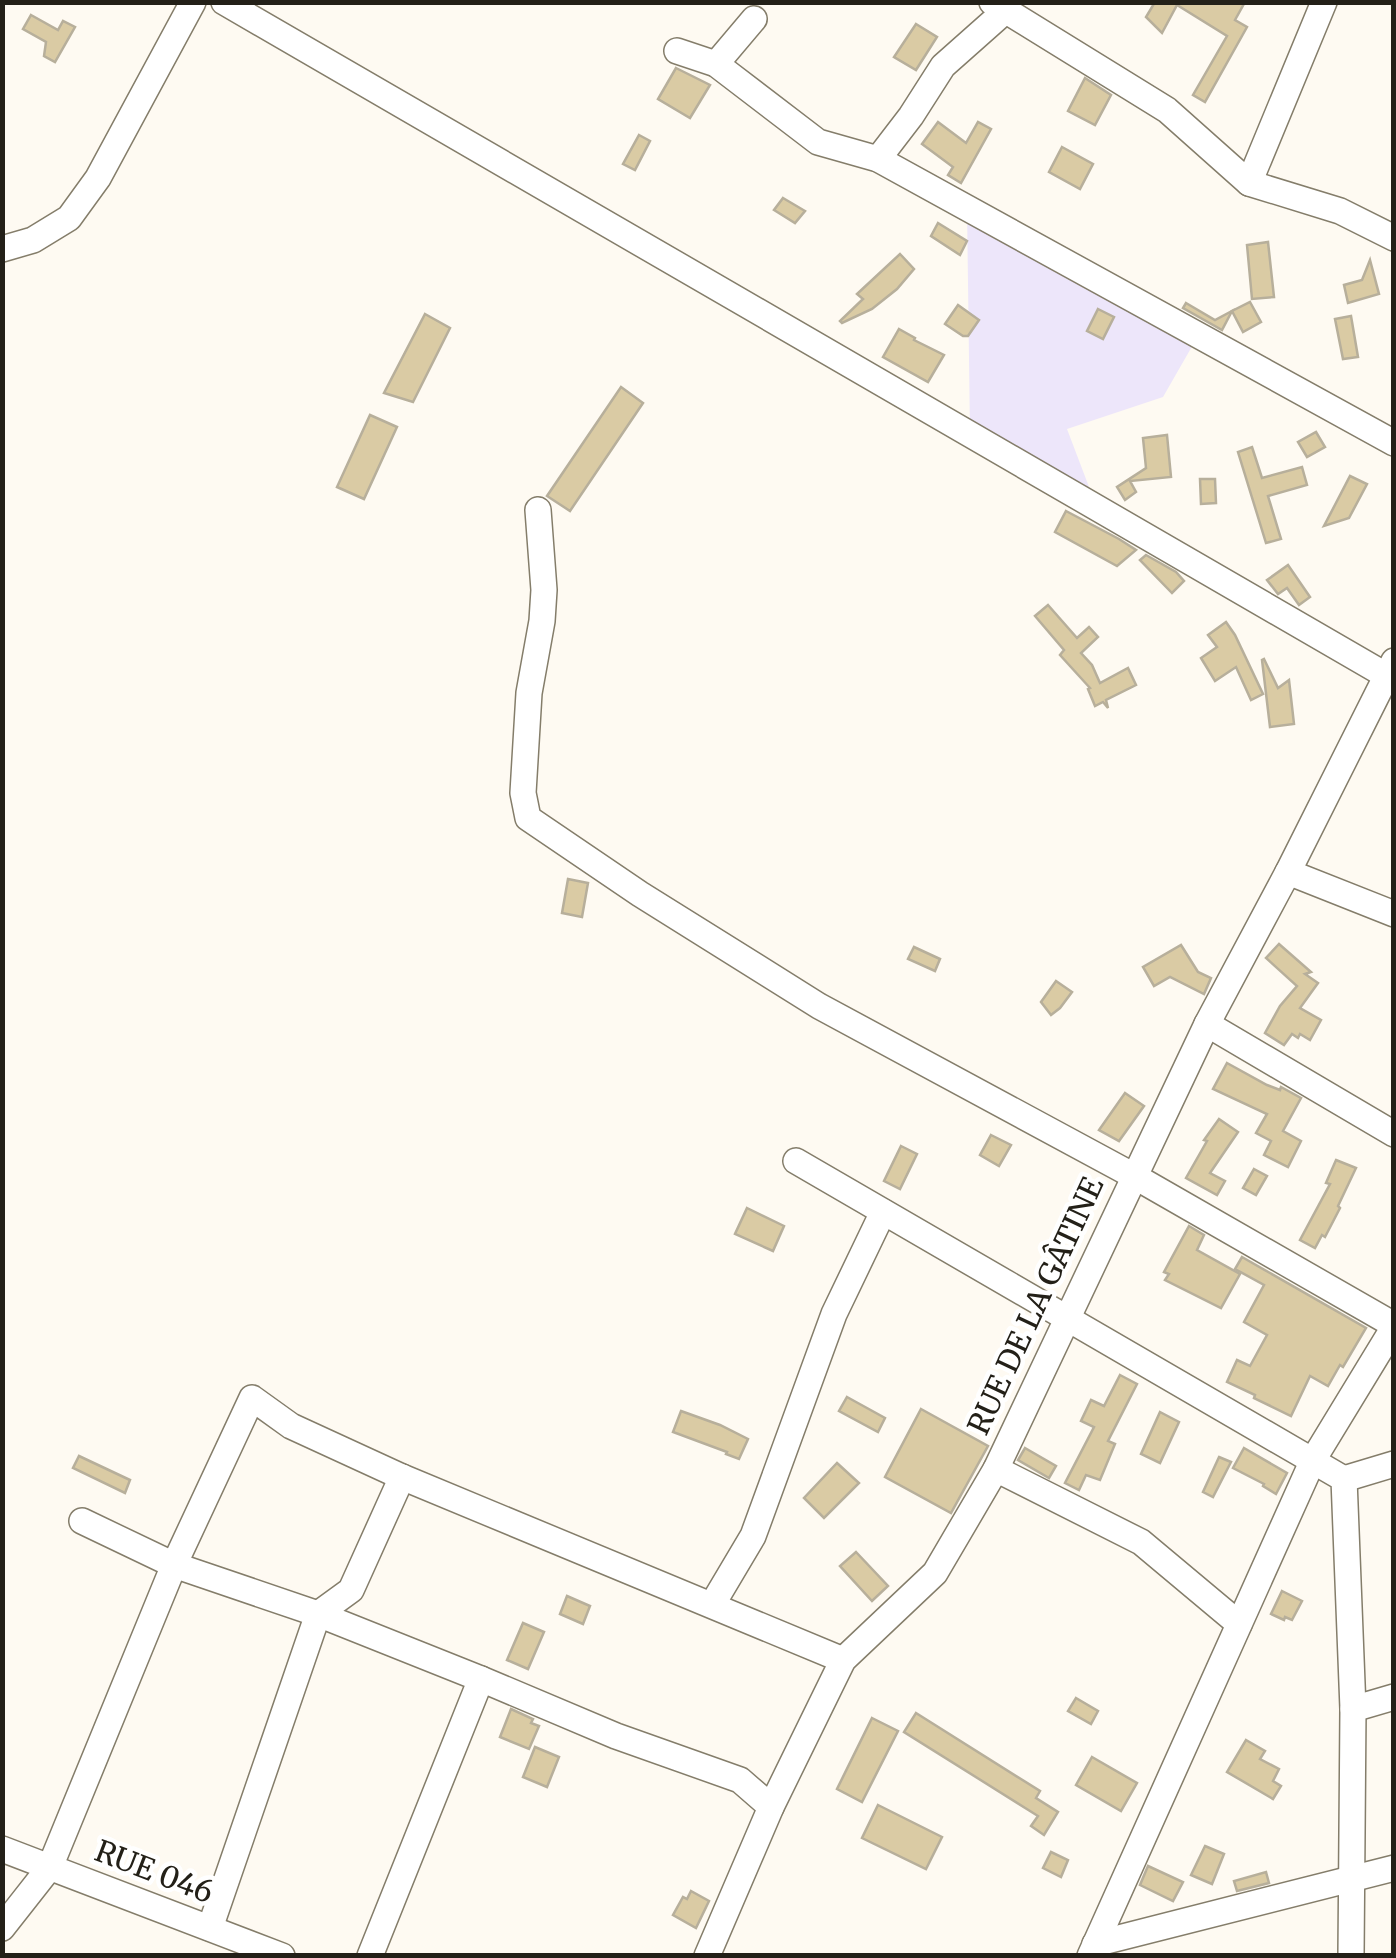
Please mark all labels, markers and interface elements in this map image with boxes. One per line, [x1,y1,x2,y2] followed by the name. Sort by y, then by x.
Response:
[959,1171,1111,1440] street label: RUE DE LA GÂTINE
[90,1831,219,1911] street label: RUE 046

